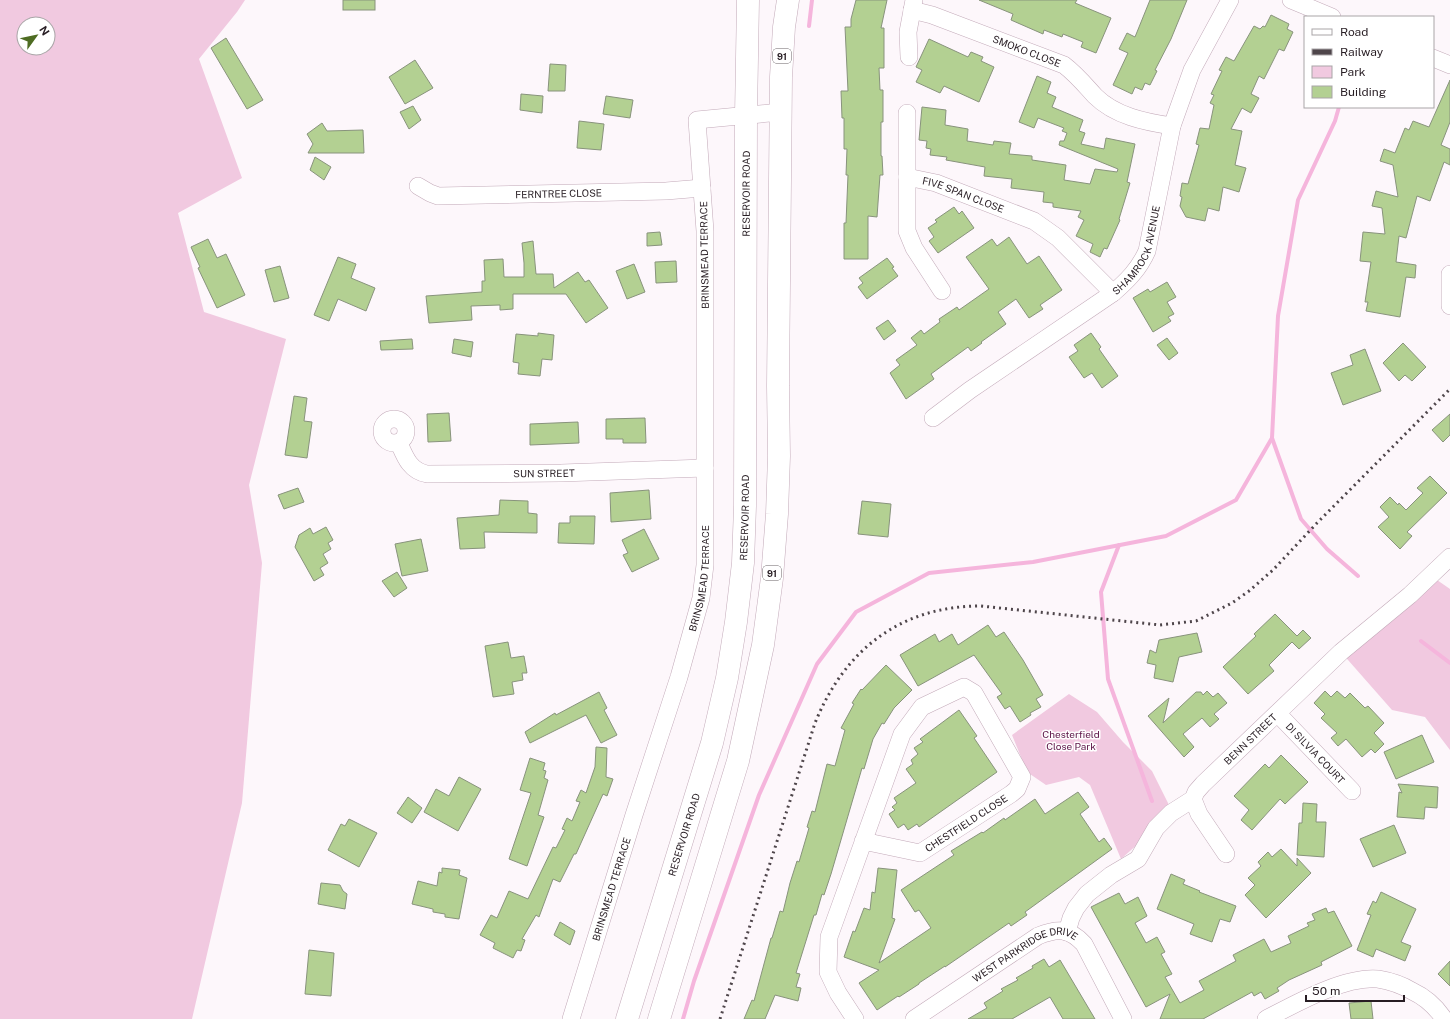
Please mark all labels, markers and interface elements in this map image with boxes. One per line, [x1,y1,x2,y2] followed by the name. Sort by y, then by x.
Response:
[16,16,56,56] north arrow
[1304,16,1434,108] legend
[37,24,52,37] text: N
[1340,25,1368,39] text: Road
[991,33,1063,69] street label: SMOKO CLOSE
[1340,45,1384,59] text: Railway
[773,49,791,63] road number: 91
[1340,65,1366,79] text: Park
[1340,85,1386,99] text: Building
[740,151,752,237] street label: RESERVOIR ROAD
[921,174,1006,215] street label: FIVE SPAN CLOSE
[515,186,602,200] street label: FERNTREE CLOSE
[697,201,711,309] street label: BRINSMEAD TERRACE
[1110,204,1162,297] street label: SHAMROCK AVENUE
[513,467,575,479] street label: SUN STREET
[737,475,751,561] street label: RESERVOIR ROAD
[686,525,711,633] street label: BRINSMEAD TERRACE
[763,566,781,580] road number: 91
[1221,711,1279,767] street label: BENN STREET
[1283,720,1347,786] street label: DI SILVIA COURT
[1042,728,1100,752] park label: Chesterfield Close Park
[665,792,702,877] street label: RESERVOIR ROAD
[922,792,1010,854] street label: CHESTFIELD CLOSE
[589,836,633,942] street label: BRINSMEAD TERRACE
[970,925,1080,984] street label: WEST PARKRIDGE DRIVE
[1306,977,1404,1003] scale bar
[1312,984,1340,998] text: 50 m

